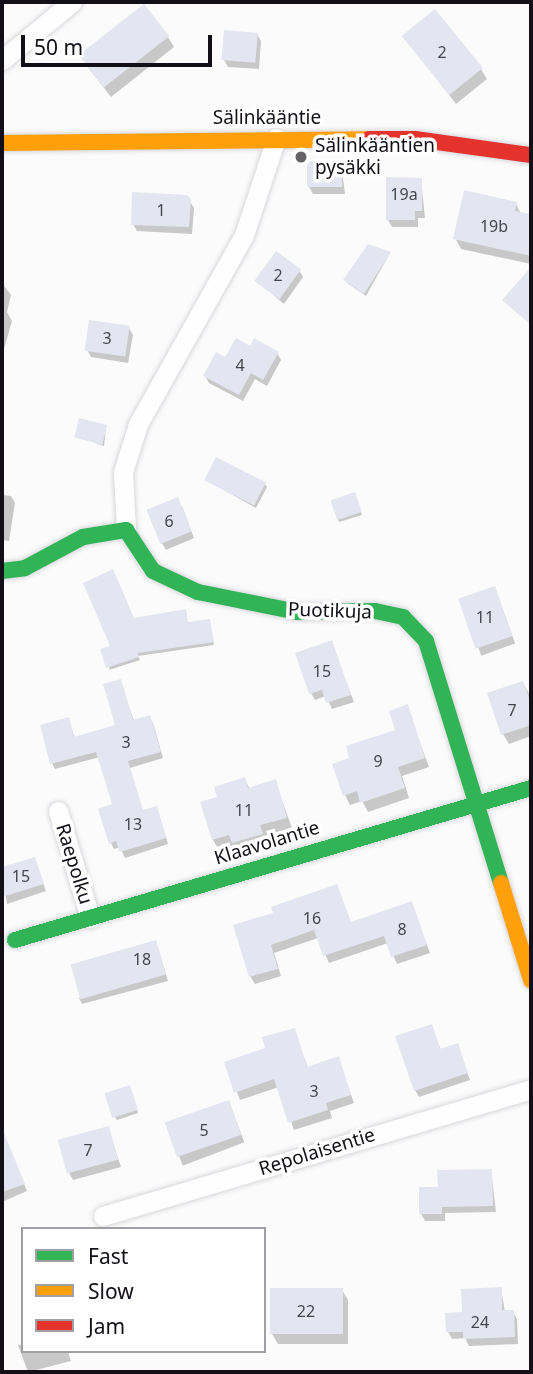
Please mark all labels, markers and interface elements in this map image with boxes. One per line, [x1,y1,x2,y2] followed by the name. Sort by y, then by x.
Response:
[24,21,215,65] scale bar
[34,33,83,61] text: 50 m
[437,42,447,62] house number: 2
[213,107,321,129] street label: Sälinkääntie
[315,135,435,179] place label: Sälinkääntien pysäkki
[293,149,309,165] marker: Sälinkääntien pysäkki
[390,184,418,204] house number: 19a
[156,200,166,220] house number: 1
[480,216,508,236] house number: 19b
[273,265,283,285] house number: 2
[102,328,112,348] house number: 3
[235,355,245,375] house number: 4
[164,511,174,531] house number: 6
[288,598,372,624] street label: Puotikuja
[476,607,494,627] house number: 11
[313,661,331,681] house number: 15
[507,700,517,720] house number: 7
[121,732,131,752] house number: 3
[373,751,383,771] house number: 9
[235,800,253,820] house number: 11
[124,814,142,834] house number: 13
[212,816,322,870] street label: Klaavolantie
[51,821,97,907] street label: Raepolku
[12,866,30,886] house number: 15
[303,908,321,928] house number: 16
[397,919,407,939] house number: 8
[133,949,151,969] house number: 18
[309,1081,319,1101] house number: 3
[199,1120,209,1140] house number: 5
[256,1124,378,1180] street label: Repolaisentie
[83,1140,93,1160] house number: 7
[21,1227,266,1353] legend
[88,1242,128,1270] text: Fast
[88,1277,134,1305] text: Slow
[297,1301,315,1321] house number: 22
[88,1312,125,1340] text: Jam
[471,1312,489,1332] house number: 24

